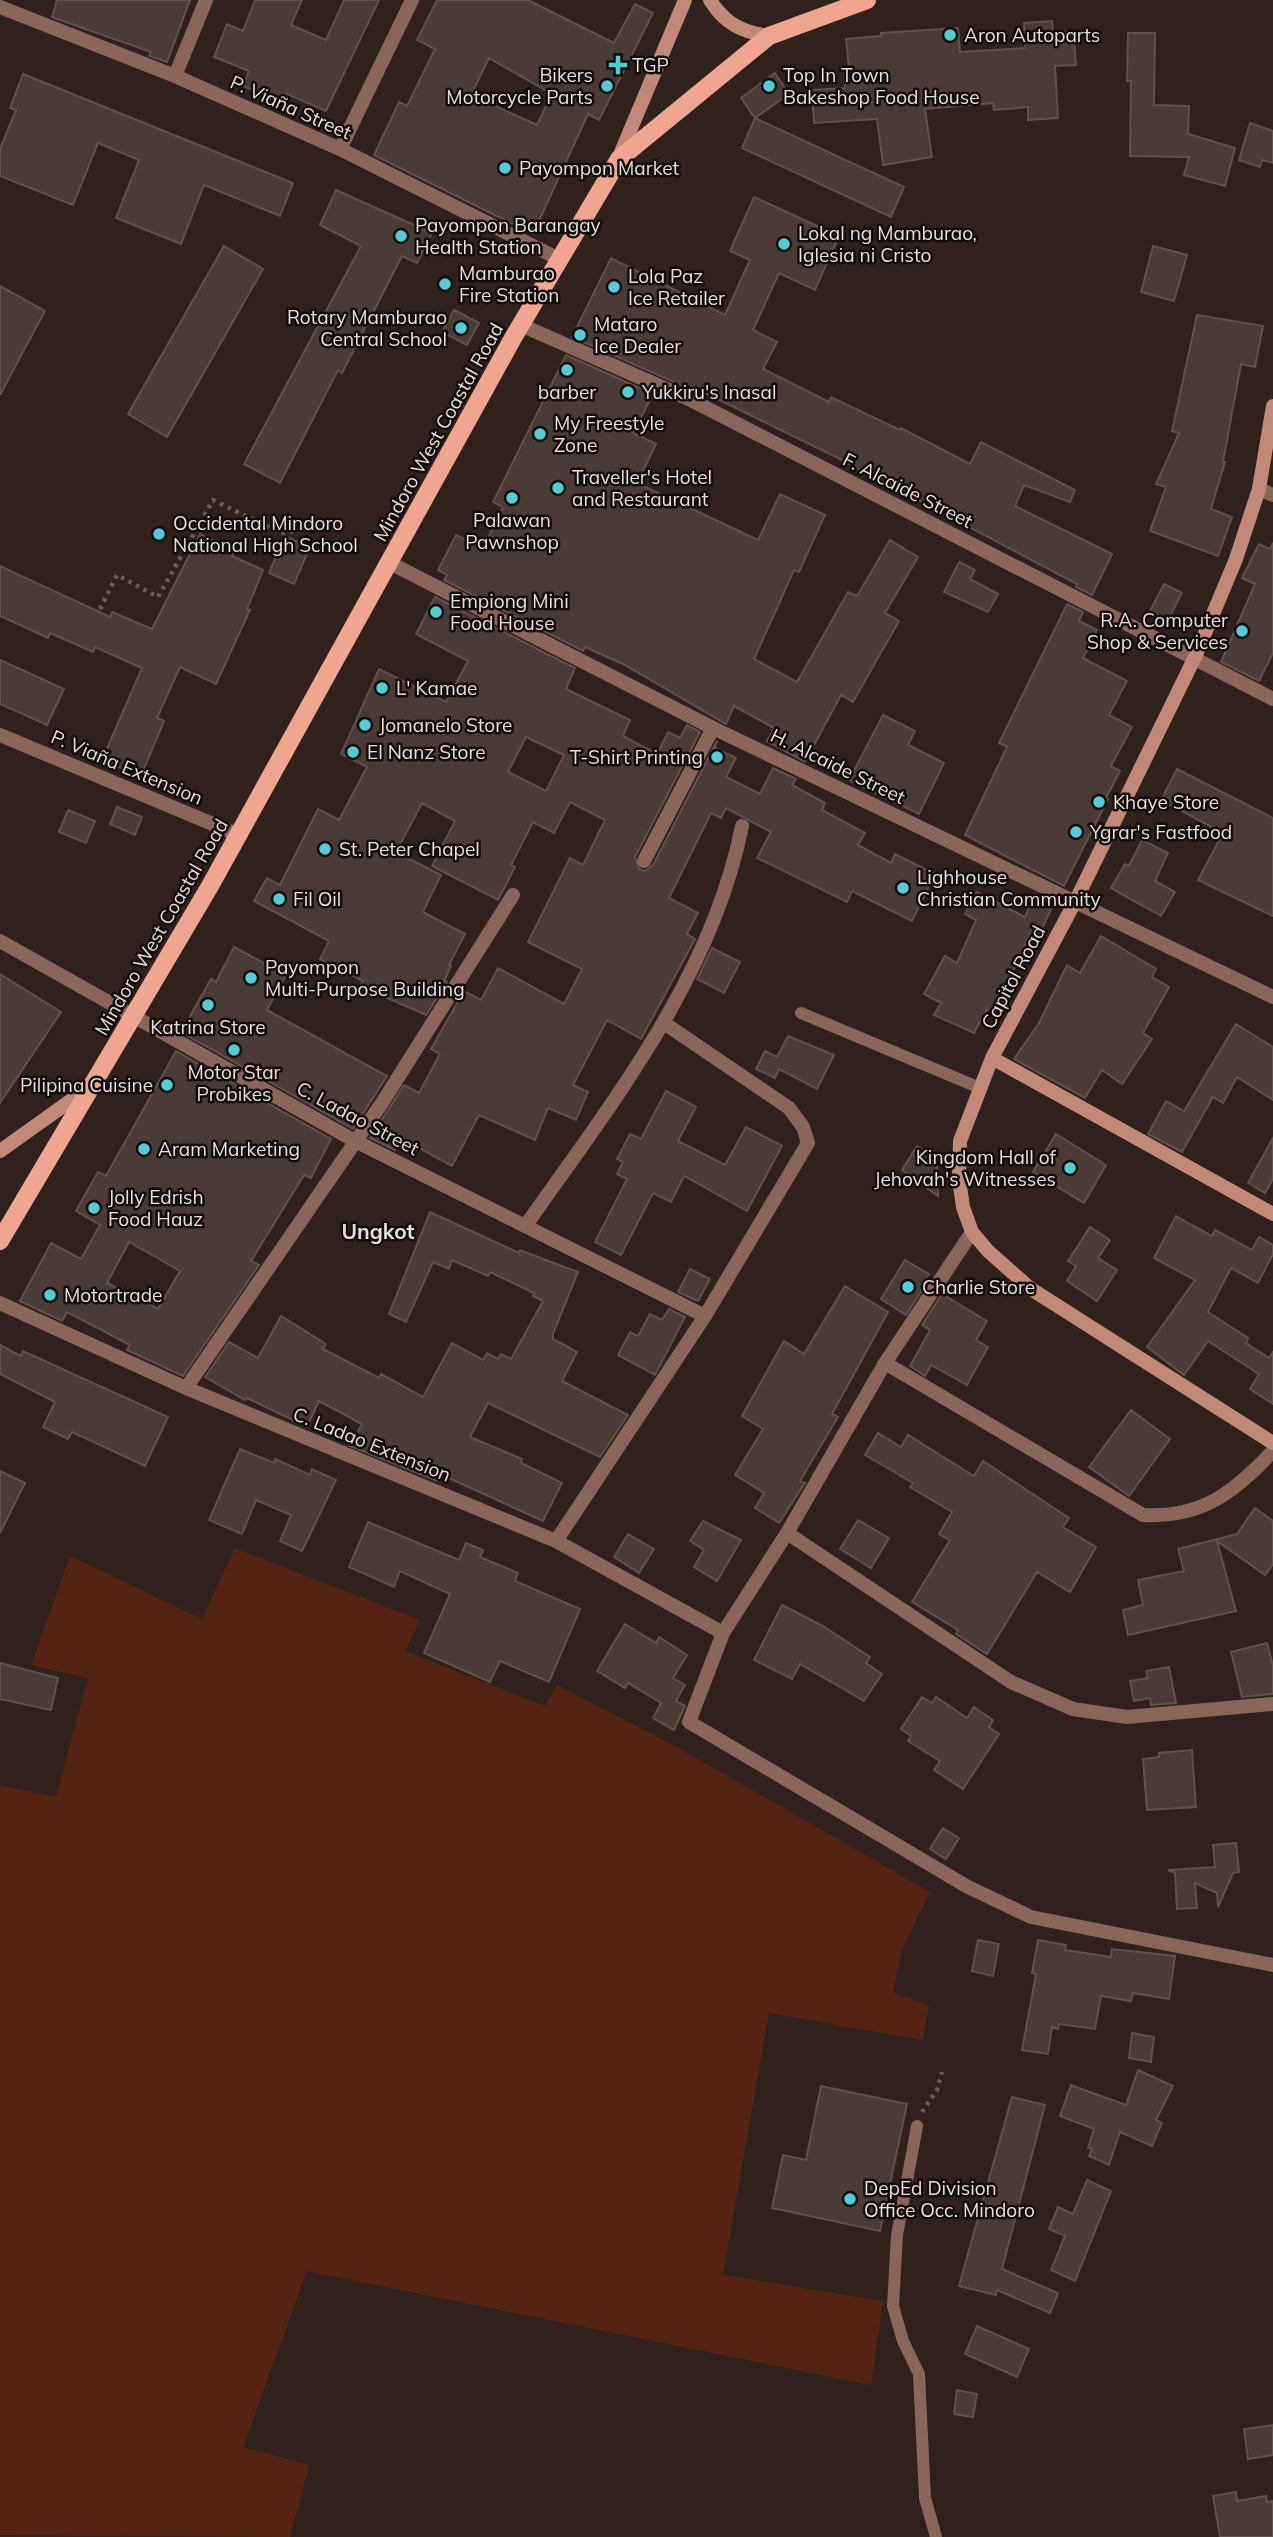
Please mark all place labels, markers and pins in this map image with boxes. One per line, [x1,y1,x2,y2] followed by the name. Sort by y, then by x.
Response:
[964,23,1100,47] place label: Aron Autoparts
[942,27,958,43] marker: Aron Autoparts
[632,53,669,77] place label: TGP
[610,57,626,73] marker: TGP
[446,63,593,109] place label: Bikers Motorcycle Parts
[783,63,979,109] place label: Top In Town Bakeshop Food House
[599,78,615,94] marker: Bikers Motorcycle Parts
[761,78,777,94] marker: Top In Town Bakeshop Food House
[519,156,680,180] place label: Payompon Market
[497,160,513,176] marker: Payompon Market
[415,213,601,259] place label: Payompon Barangay Health Station
[798,221,977,267] place label: Lokal ng Mamburao, Iglesia ni Cristo
[393,228,409,244] marker: Payompon Barangay Health Station
[776,236,792,252] marker: Lokal ng Mamburao, Iglesia ni Cristo
[459,261,559,307] place label: Mamburao Fire Station
[628,264,725,310] place label: Lola Paz Ice Retailer
[437,276,453,292] marker: Mamburao Fire Station
[606,279,622,295] marker: Lola Paz Ice Retailer
[287,305,447,351] place label: Rotary Mamburao Central School
[594,312,681,358] place label: Mataro Ice Dealer
[453,320,469,336] marker: Rotary Mamburao Central School
[572,327,588,343] marker: Mataro Ice Dealer
[559,362,575,378] marker: barber
[538,380,596,404] place label: barber
[641,380,776,404] place label: Yukkiru's Inasal
[620,384,636,400] marker: Yukkiru's Inasal
[554,411,664,457] place label: My Freestyle Zone
[532,426,548,442] marker: My Freestyle Zone
[572,465,712,511] place label: Traveller's Hotel and Restaurant
[550,480,566,496] marker: Traveller's Hotel and Restaurant
[504,490,520,506] marker: Palawan Pawnshop
[465,508,559,554] place label: Palawan Pawnshop
[173,511,358,557] place label: Occidental Mindoro National High School
[151,526,167,542] marker: Occidental Mindoro National High School
[450,589,569,635] place label: Empiong Mini Food House
[428,604,444,620] marker: Empiong Mini Food House
[1087,608,1228,654] place label: R.A. Computer Shop & Services
[1234,623,1250,639] marker: R.A. Computer Shop & Services
[396,676,477,700] place label: L' Kamae
[374,680,390,696] marker: L' Kamae
[379,713,512,737] place label: Jomanelo Store
[357,717,373,733] marker: Jomanelo Store
[367,740,486,764] place label: El Nanz Store
[345,744,361,760] marker: El Nanz Store
[570,745,703,769] place label: T-Shirt Printing
[709,749,725,765] marker: T-Shirt Printing
[1113,790,1219,814] place label: Khaye Store
[1091,794,1107,810] marker: Khaye Store
[1089,820,1232,844] place label: Ygrar's Fastfood
[1068,824,1084,840] marker: Ygrar's Fastfood
[339,837,480,861] place label: St. Peter Chapel
[317,841,333,857] marker: St. Peter Chapel
[917,865,1101,911] place label: Lighhouse Christian Community
[895,880,911,896] marker: Lighhouse Christian Community
[293,887,341,911] place label: Fil Oil
[271,891,287,907] marker: Fil Oil
[265,955,465,1001] place label: Payompon Multi-Purpose Building
[243,970,259,986] marker: Payompon Multi-Purpose Building
[200,997,216,1013] marker: Katrina Store
[150,1015,266,1039] place label: Katrina Store
[226,1042,242,1058] marker: Motor Star Probikes
[187,1060,281,1106] place label: Motor Star Probikes
[20,1073,153,1097] place label: Pilipina Cuisine
[159,1077,175,1093] marker: Pilipina Cuisine
[158,1137,300,1161] place label: Aram Marketing
[136,1141,152,1157] marker: Aram Marketing
[874,1145,1057,1191] place label: Kingdom Hall of Jehovah's Witnesses
[1062,1160,1078,1176] marker: Kingdom Hall of Jehovah's Witnesses
[108,1185,204,1231] place label: Jolly Edrish Food Hauz
[86,1200,102,1216] marker: Jolly Edrish Food Hauz
[922,1275,1035,1299] place label: Charlie Store
[900,1279,916,1295] marker: Charlie Store
[64,1283,162,1307] place label: Motortrade
[42,1287,58,1303] marker: Motortrade
[864,2176,1035,2222] place label: DepEd Division Office Occ. Mindoro
[842,2191,858,2207] marker: DepEd Division Office Occ. Mindoro

